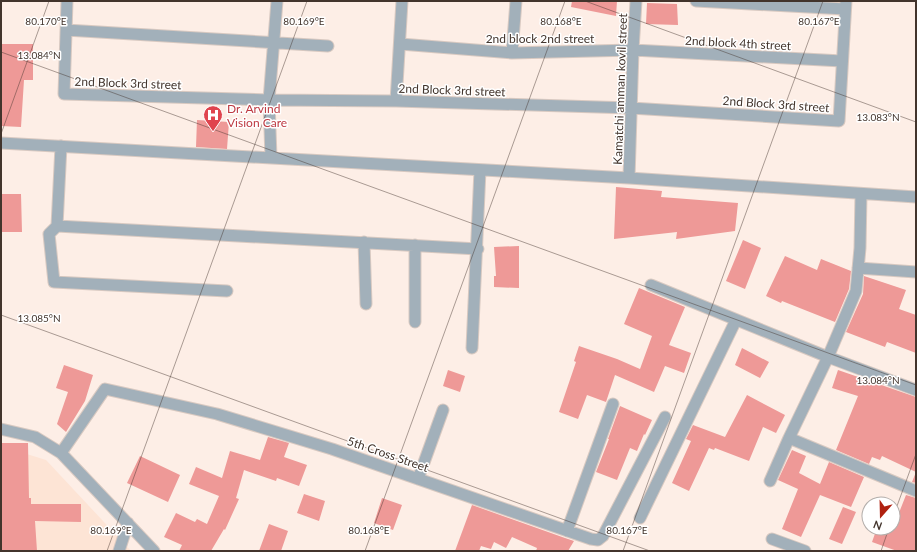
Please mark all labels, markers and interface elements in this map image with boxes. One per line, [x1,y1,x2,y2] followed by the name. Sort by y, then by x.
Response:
[610,12,630,165] street label: Kamatchi amman kovil street
[25,15,67,27] text: 80.170°E
[283,15,325,27] text: 80.169°E
[540,15,582,27] text: 80.168°E
[798,15,840,27] text: 80.167°E
[486,31,595,46] street label: 2nd block 2nd street
[685,33,792,53] street label: 2nd block 4th street
[17,49,61,61] text: 13.084°N
[74,74,182,92] street label: 2nd Block 3rd street
[398,81,506,99] street label: 2nd Block 3rd street
[722,93,831,115] street label: 2nd Block 3rd street
[227,101,287,130] place label: Dr. Arvind Vision Care
[202,104,224,132] hospital icon: Dr. Arvind Vision Care
[856,111,900,123] text: 13.083°N
[17,312,61,324] text: 13.085°N
[856,374,900,386] text: 13.084°N
[345,433,431,475] street label: 5th Cross Street
[861,496,901,536] north arrow
[871,518,884,533] text: N
[90,524,132,536] text: 80.169°E
[348,524,390,536] text: 80.168°E
[606,524,648,536] text: 80.167°E

